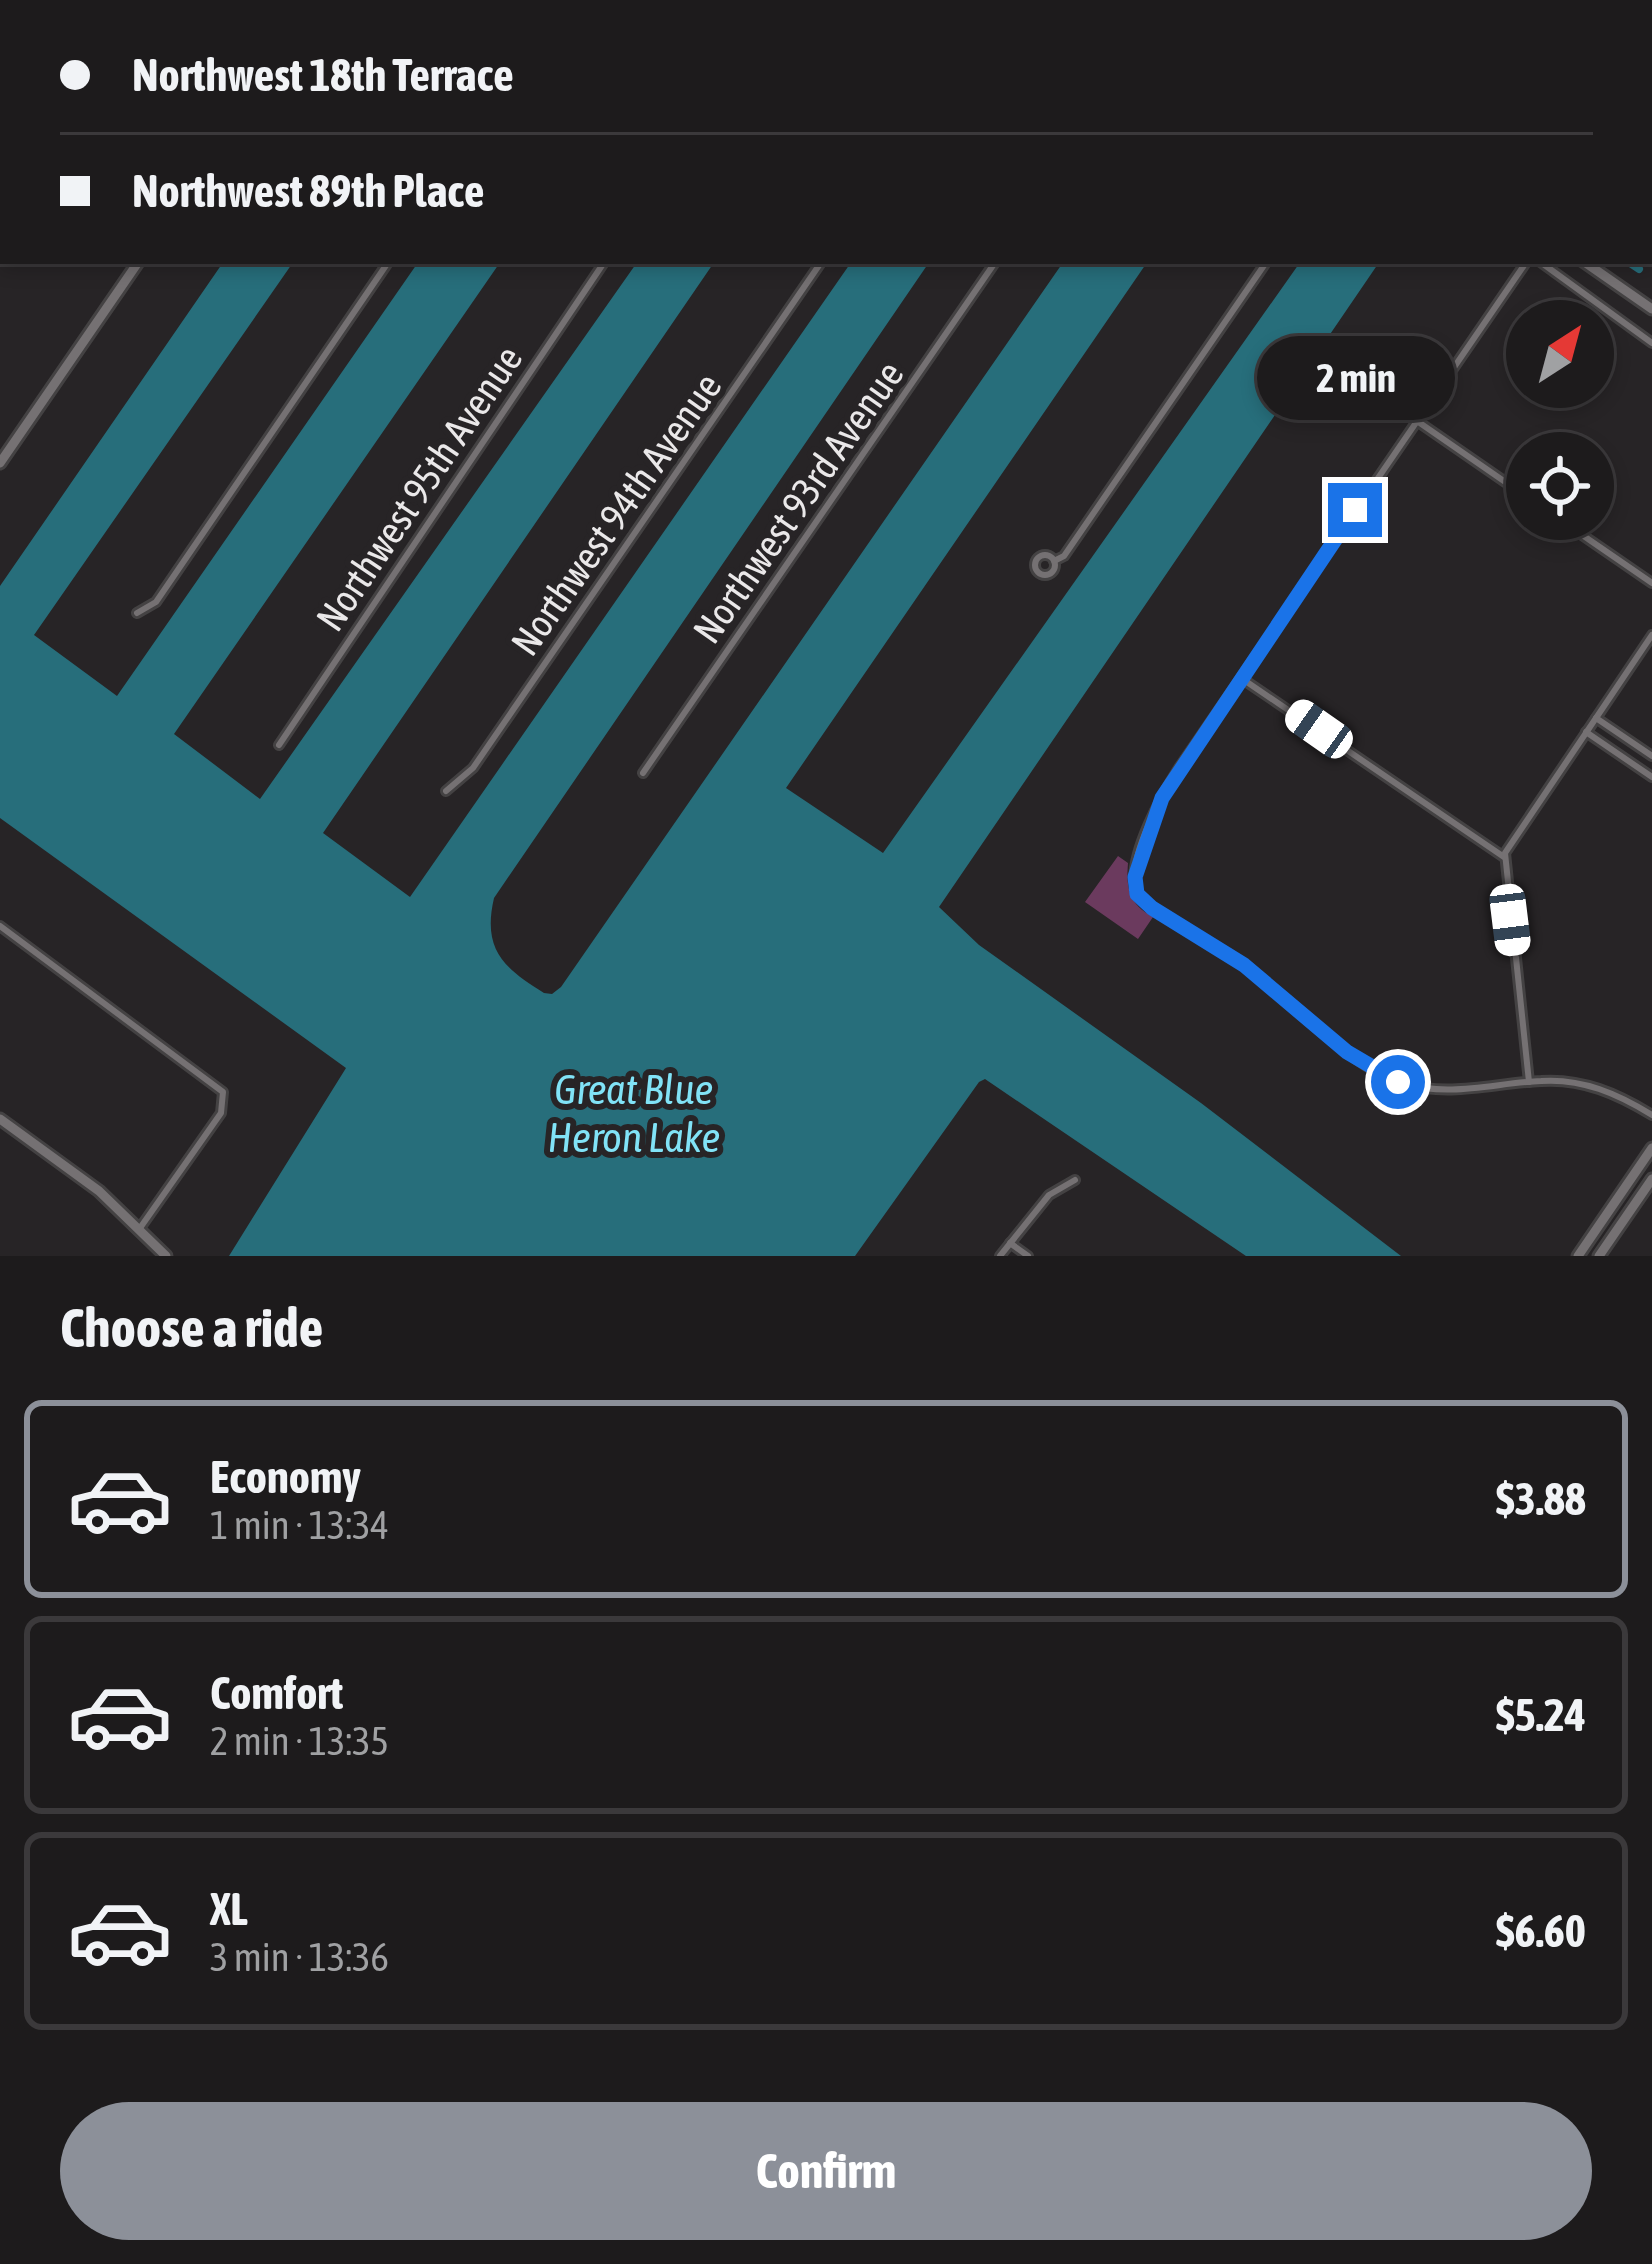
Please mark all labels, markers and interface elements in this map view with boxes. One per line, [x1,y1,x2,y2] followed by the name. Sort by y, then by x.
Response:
[132,49,514,101] text: Northwest 18th Terrace
[132,165,484,217] text: Northwest 89th Place
[1506,300,1614,408] north arrow
[1506,300,1614,540] map controls
[1256,336,1454,420] callout: 2 min
[307,337,531,639] street label: Northwest 95th Avenue
[684,353,912,651] street label: Northwest 93rd Avenue
[1316,356,1396,400] text: 2 min
[502,365,730,663] street label: Northwest 94th Avenue
[1506,432,1614,540] button: locate
[1328,483,1382,537] route end
[1279,694,1359,764] car
[1488,882,1532,958] car
[1371,1055,1425,1109] route start
[548,1065,720,1161] water label: Great Blue Heron Lake
[60,1297,323,1358] text: Choose a ride
[66,1445,174,1553] icon: car
[210,1451,361,1503] text: Economy
[1496,1473,1586,1525] text: $3.88
[210,1503,389,1547] text: 1 min · 13:34
[66,1661,174,1769] icon: car
[210,1667,343,1719] text: Comfort
[1496,1689,1586,1741] text: $5.24
[210,1719,389,1763] text: 2 min · 13:35
[66,1877,174,1985] icon: car
[210,1883,248,1935] text: XL
[1496,1905,1586,1957] text: $6.60
[210,1935,389,1979] text: 3 min · 13:36
[60,2102,1592,2240] button: Confirm

